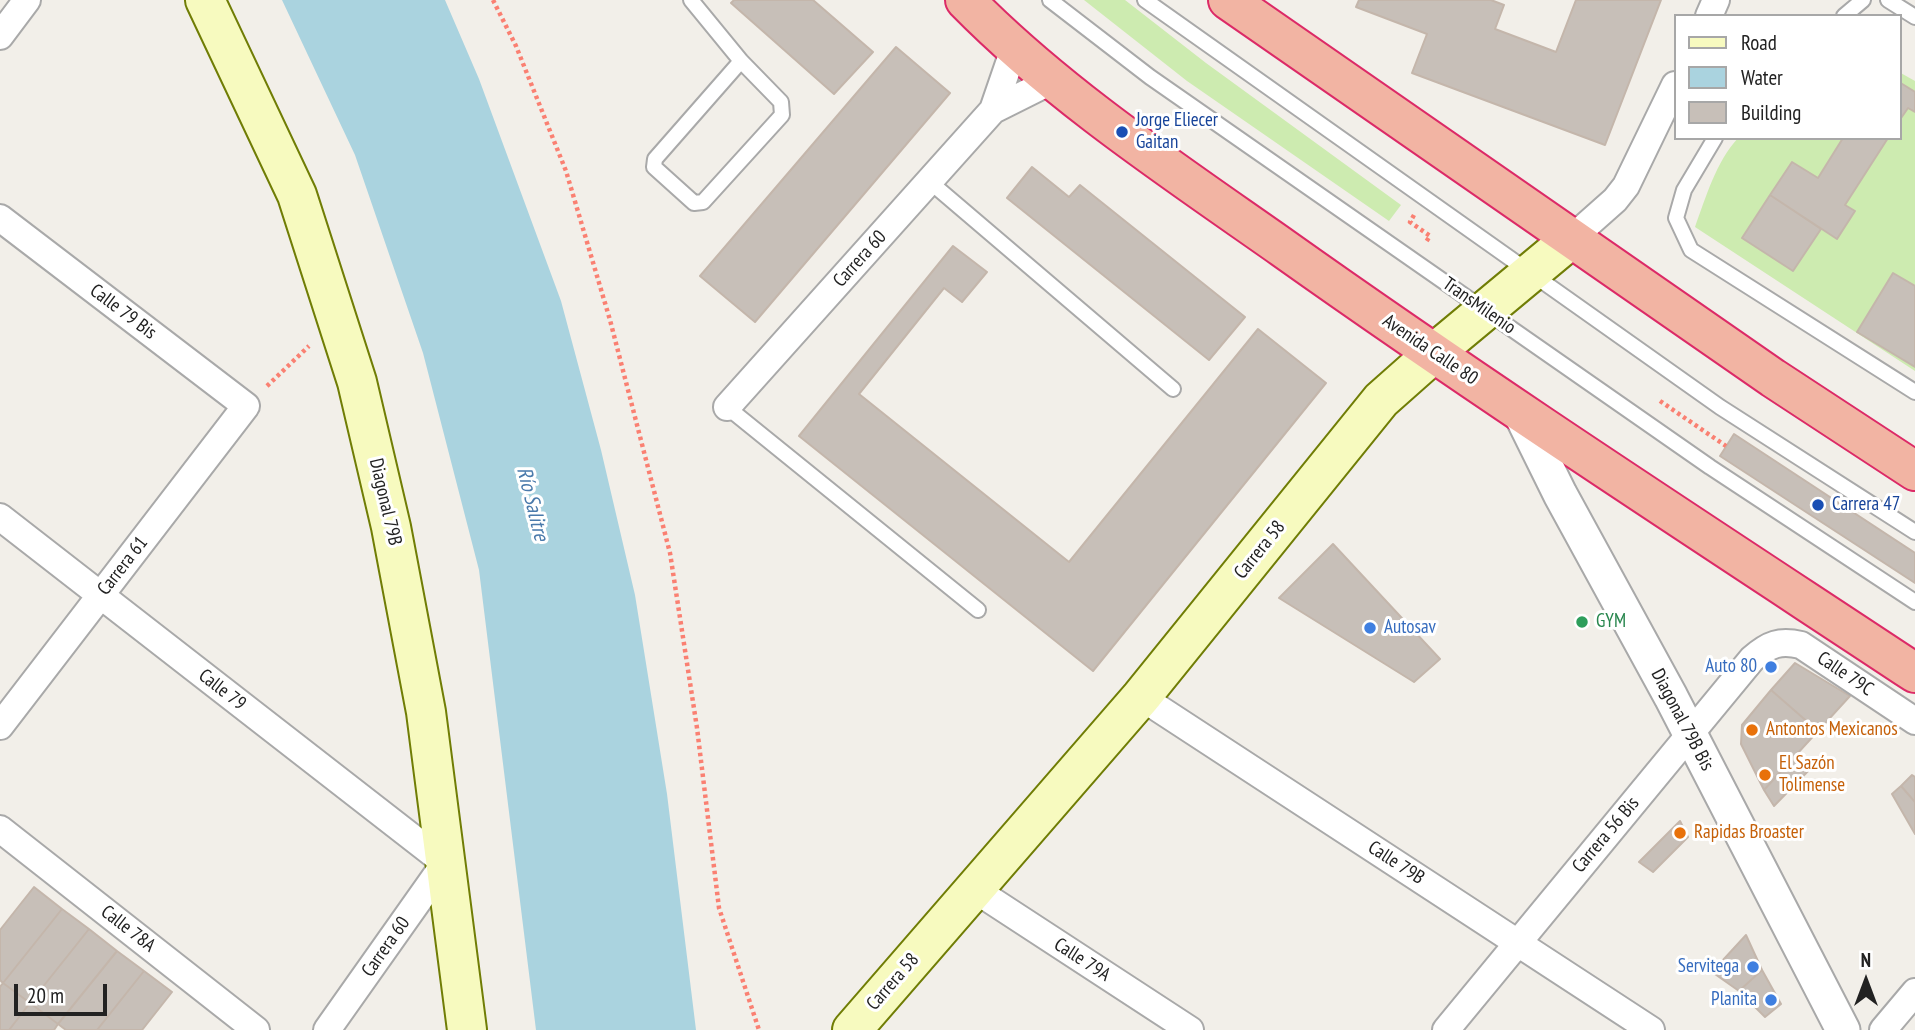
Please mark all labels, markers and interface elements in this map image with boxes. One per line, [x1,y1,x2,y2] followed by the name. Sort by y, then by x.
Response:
[1674,14,1901,140] legend
[1741,29,1777,56] text: Road
[1741,64,1783,91] text: Water
[1741,99,1801,126] text: Building
[1136,110,1218,154] place label: Jorge Eliecer Gaitan
[1114,124,1130,140] marker: Jorge Eliecer Gaitan
[829,226,891,292] street label: Carrera 60
[1438,273,1520,339] street label: TransMilenio
[85,280,161,344] street label: Calle 79 Bis
[1378,310,1482,390] street label: Avenida Calle 80
[364,456,406,548] street label: Diagonal 79B
[511,464,553,544] water label: Río Salitre
[1832,494,1900,516] place label: Carrera 47
[1810,497,1826,513] marker: Carrera 47
[1230,516,1290,584] street label: Carrera 58
[93,532,153,600] street label: Carrera 61
[1596,611,1626,633] place label: GYM
[1574,614,1590,630] marker: GYM
[1384,617,1436,639] place label: Autosav
[1362,620,1378,636] marker: Autosav
[1813,647,1877,701] street label: Calle 79C
[1705,656,1757,678] place label: Auto 80
[1763,659,1779,675] marker: Auto 80
[194,664,250,716] street label: Calle 79
[1646,665,1718,775] street label: Diagonal 79B Bis
[1766,719,1898,741] place label: Antontos Mexicanos
[1744,722,1760,738] marker: Antontos Mexicanos
[1779,753,1845,797] place label: El Sazón Tolimense
[1757,767,1773,783] marker: El Sazón Tolimense
[1568,793,1644,877] street label: Carrera 56 Bis
[1694,822,1804,844] place label: Rapidas Broaster
[1672,825,1688,841] marker: Rapidas Broaster
[1363,836,1429,890] street label: Calle 79B
[96,901,160,957] street label: Calle 78A
[357,913,415,981] street label: Carrera 60
[1049,933,1115,987] street label: Calle 79A
[1831,946,1901,1016] north arrow
[1861,948,1871,972] text: N
[862,949,924,1015] street label: Carrera 58
[1678,956,1739,978] place label: Servitega
[1745,959,1761,975] marker: Servitega
[18,970,110,1014] scale bar
[27,982,64,1009] text: 20 m
[1711,989,1757,1011] place label: Planita
[1763,992,1779,1008] marker: Planita

